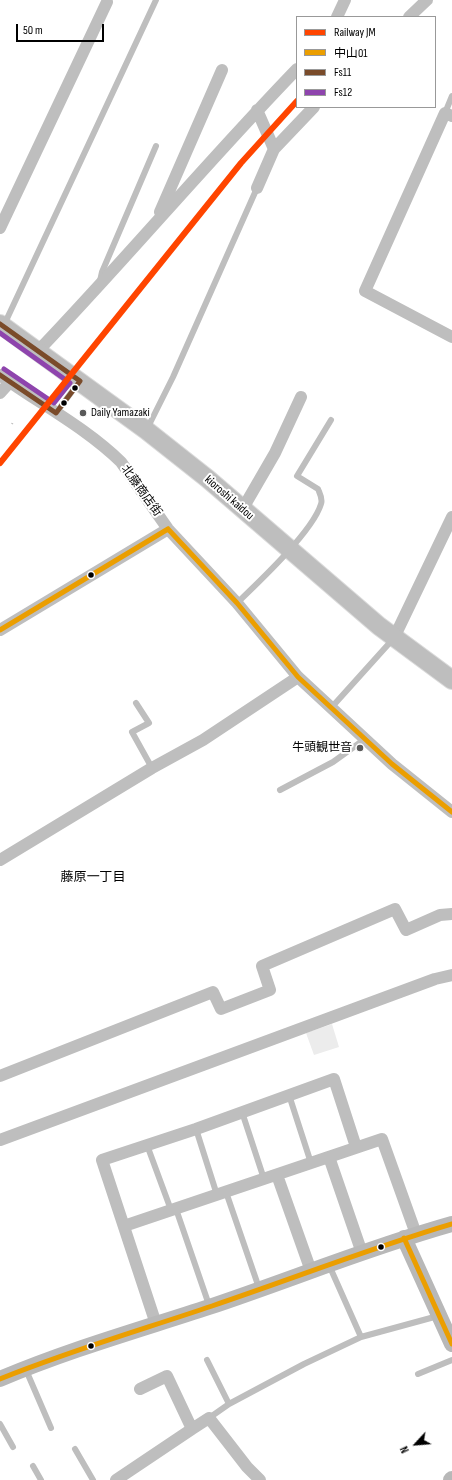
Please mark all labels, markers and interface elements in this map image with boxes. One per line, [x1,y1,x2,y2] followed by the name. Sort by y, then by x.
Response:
[18,16,106,42] scale bar
[296,16,436,108] legend
[23,23,43,38] text: 50 m
[334,25,376,40] text: Railway JM
[334,46,368,61] text: 中山01
[334,65,351,80] text: Fs11
[334,85,352,100] text: Fs12
[70,383,80,393] unlabelled marker
[59,398,69,408] unlabelled marker
[91,406,150,420] place label: Daily Yamazaki
[78,408,88,418] marker: Daily Yamazaki
[118,462,164,520] street label: 北藤商店街
[202,473,256,523] street label: kioroshi kaidou
[86,570,96,580] unlabelled marker
[292,741,352,755] place label: 牛頭観世音
[355,743,365,753] marker: 牛頭観世音
[61,870,125,886] district label: 藤原一丁目
[376,1242,386,1252] unlabelled marker
[86,1341,96,1351] unlabelled marker
[396,1424,436,1464] north arrow
[398,1444,412,1455] text: N

